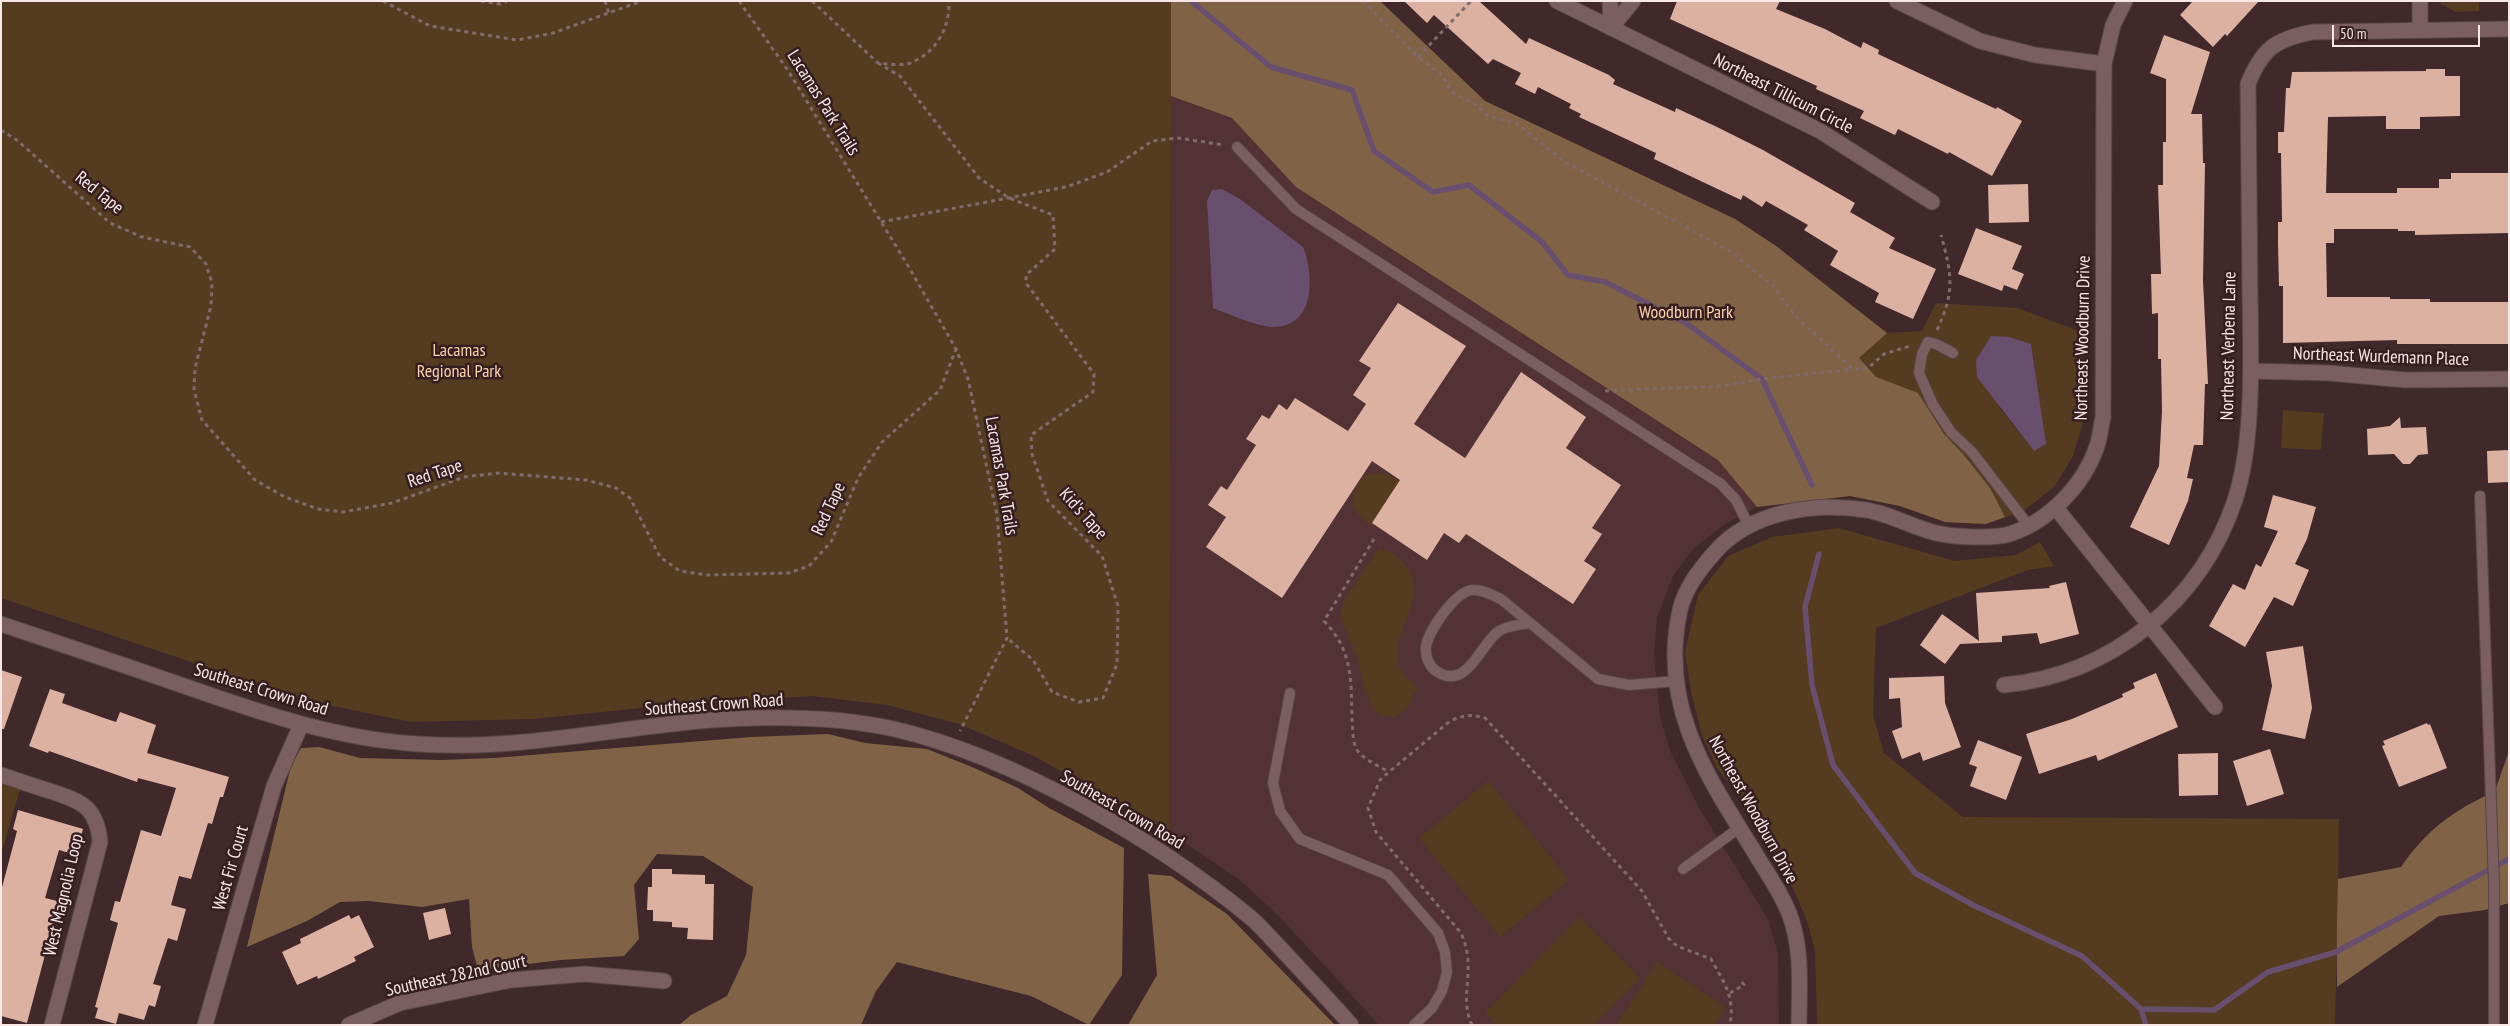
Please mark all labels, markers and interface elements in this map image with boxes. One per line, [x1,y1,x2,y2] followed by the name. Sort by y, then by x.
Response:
[2335,15,2482,47] scale bar
[2340,24,2366,43] text: 50 m
[782,46,864,160] street label: Lacamas Park Trails
[1709,49,1857,139] street label: Northeast Tillicum Circle
[70,167,128,219] street label: Red Tape
[2071,255,2095,421] street label: Northeast Woodburn Drive
[2217,271,2241,421] street label: Northeast Verbena Lane
[1639,302,1733,324] park label: Woodburn Park
[417,340,501,382] park label: Lacamas Regional Park
[2293,343,2469,371] street label: Northeast Wurdemann Place
[980,415,1022,537] street label: Lacamas Park Trails
[405,455,465,493] street label: Red Tape
[807,479,851,539] street label: Red Tape
[1054,484,1112,544] street label: Kid's Tape
[191,659,331,721] street label: Southeast Crown Road
[644,689,784,721] street label: Southeast Crown Road
[1704,733,1802,887] street label: Northeast Woodburn Drive
[1056,766,1188,854] street label: Southeast Crown Road
[209,823,253,913] street label: West Fir Court
[39,832,89,958] street label: West Magnolia Loop
[384,951,528,1001] street label: Southeast 282nd Court

